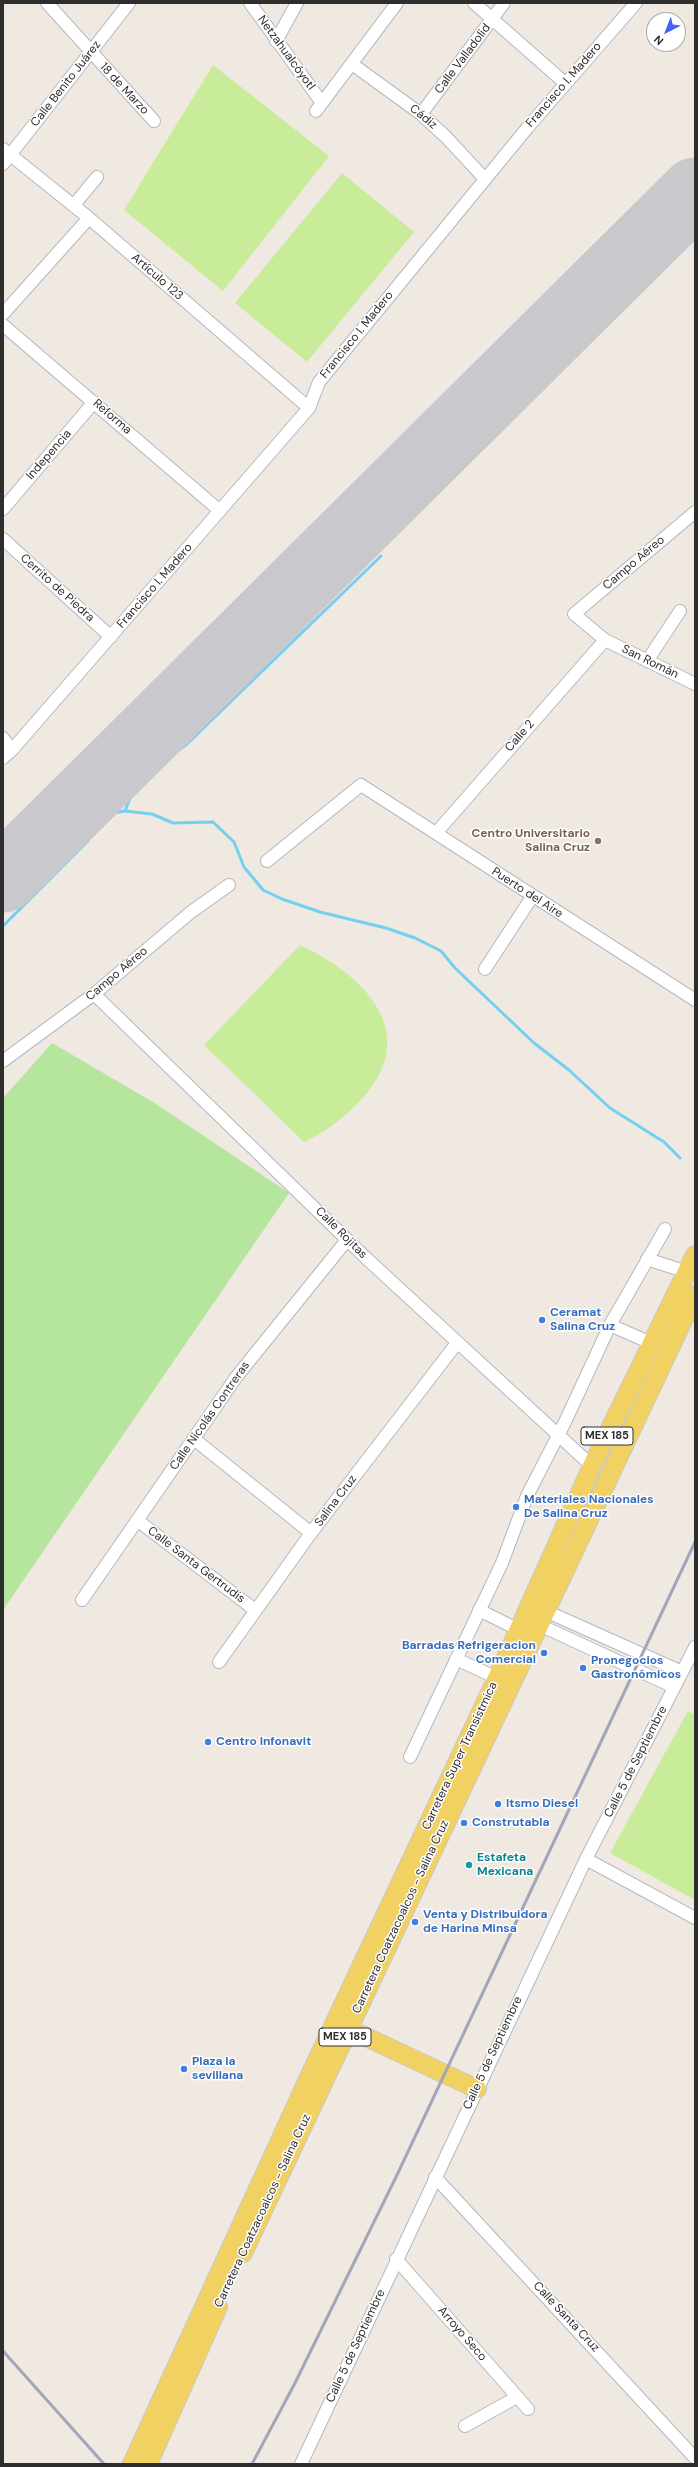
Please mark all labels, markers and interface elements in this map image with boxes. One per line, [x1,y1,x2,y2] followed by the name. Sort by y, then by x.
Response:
[646,12,686,52] north arrow
[254,13,318,93] street label: Netzahualcóyotl
[432,21,494,97] street label: Calle Valladolid
[651,32,666,48] text: N
[28,38,104,130] street label: Calle Benito Juárez
[523,40,605,130] street label: Francisco I. Madero
[96,60,152,118] street label: 18 de Marzo
[406,102,440,132] street label: Cádiz
[128,250,186,304] street label: Artículo 123
[317,289,397,381] street label: Francisco I. Madero
[90,396,134,438] street label: Reforma
[23,427,75,483] street label: Indepencia
[600,533,668,593] street label: Campo Aéreo
[114,541,196,631] street label: Francisco I. Madero
[17,551,97,625] street label: Cerrito de Piedra
[619,642,681,682] street label: San Román
[502,717,538,755] street label: Calle 2
[471,827,590,855] place label: Centro Universitario Salina Cruz
[593,836,603,846] marker: Centro Universitario Salina Cruz
[489,865,565,921] street label: Puerto del Aire
[83,944,151,1004] street label: Campo Aéreo
[312,1204,370,1262] street label: Calle Rojitas
[550,1306,615,1334] place label: Ceramat Salina Cruz
[537,1315,547,1325] marker: Ceramat Salina Cruz
[167,1359,253,1473] street label: Calle Nicolás Contreras
[581,1427,633,1445] road number: MEX 185
[312,1472,360,1530] street label: Salina Cruz
[524,1493,654,1521] place label: Materiales Nacionales De Salina Cruz
[511,1502,521,1512] marker: Materiales Nacionales De Salina Cruz
[145,1524,247,1606] street label: Calle Santa Gertrudis
[402,1639,536,1667] place label: Barradas Refrigeracion Comercial
[539,1648,549,1658] marker: Barradas Refrigeracion Comercial
[591,1654,681,1682] place label: Pronegocios Gastronómicos
[578,1663,588,1673] marker: Pronegocios Gastronómicos
[419,1680,501,1832] street label: Carretera Super Transístmica
[602,1704,670,1820] street label: Calle 5 de Septiembre
[216,1735,311,1749] place label: Centro Infonavit
[203,1737,213,1747] marker: Centro Infonavit
[506,1797,578,1811] place label: Itsmo Diesel
[493,1799,503,1809] marker: Itsmo Diesel
[472,1816,550,1830] place label: Construtabla
[350,1818,452,2016] street label: Carretera Coatzacoalcos - Salina Cruz
[459,1818,469,1828] marker: Construtabla
[477,1851,533,1879] place label: Estafeta Mexicana
[464,1860,474,1870] marker: Estafeta Mexicana
[423,1908,548,1936] place label: Venta y Distribuidora de Harina Minsa
[410,1917,420,1927] marker: Venta y Distribuidora de Harina Minsa
[460,1994,526,2112] street label: Calle 5 de Septiembre
[319,2028,371,2046] road number: MEX 185
[192,2055,243,2083] place label: Plaza la sevillana
[179,2064,189,2074] marker: Plaza la sevillana
[212,2112,314,2310] street label: Carretera Coatzacoalcos - Salina Cruz
[530,2279,602,2355] street label: Calle Santa Cruz
[323,2287,389,2405] street label: Calle 5 de Septiembre
[434,2304,490,2364] street label: Arroyo Seco

